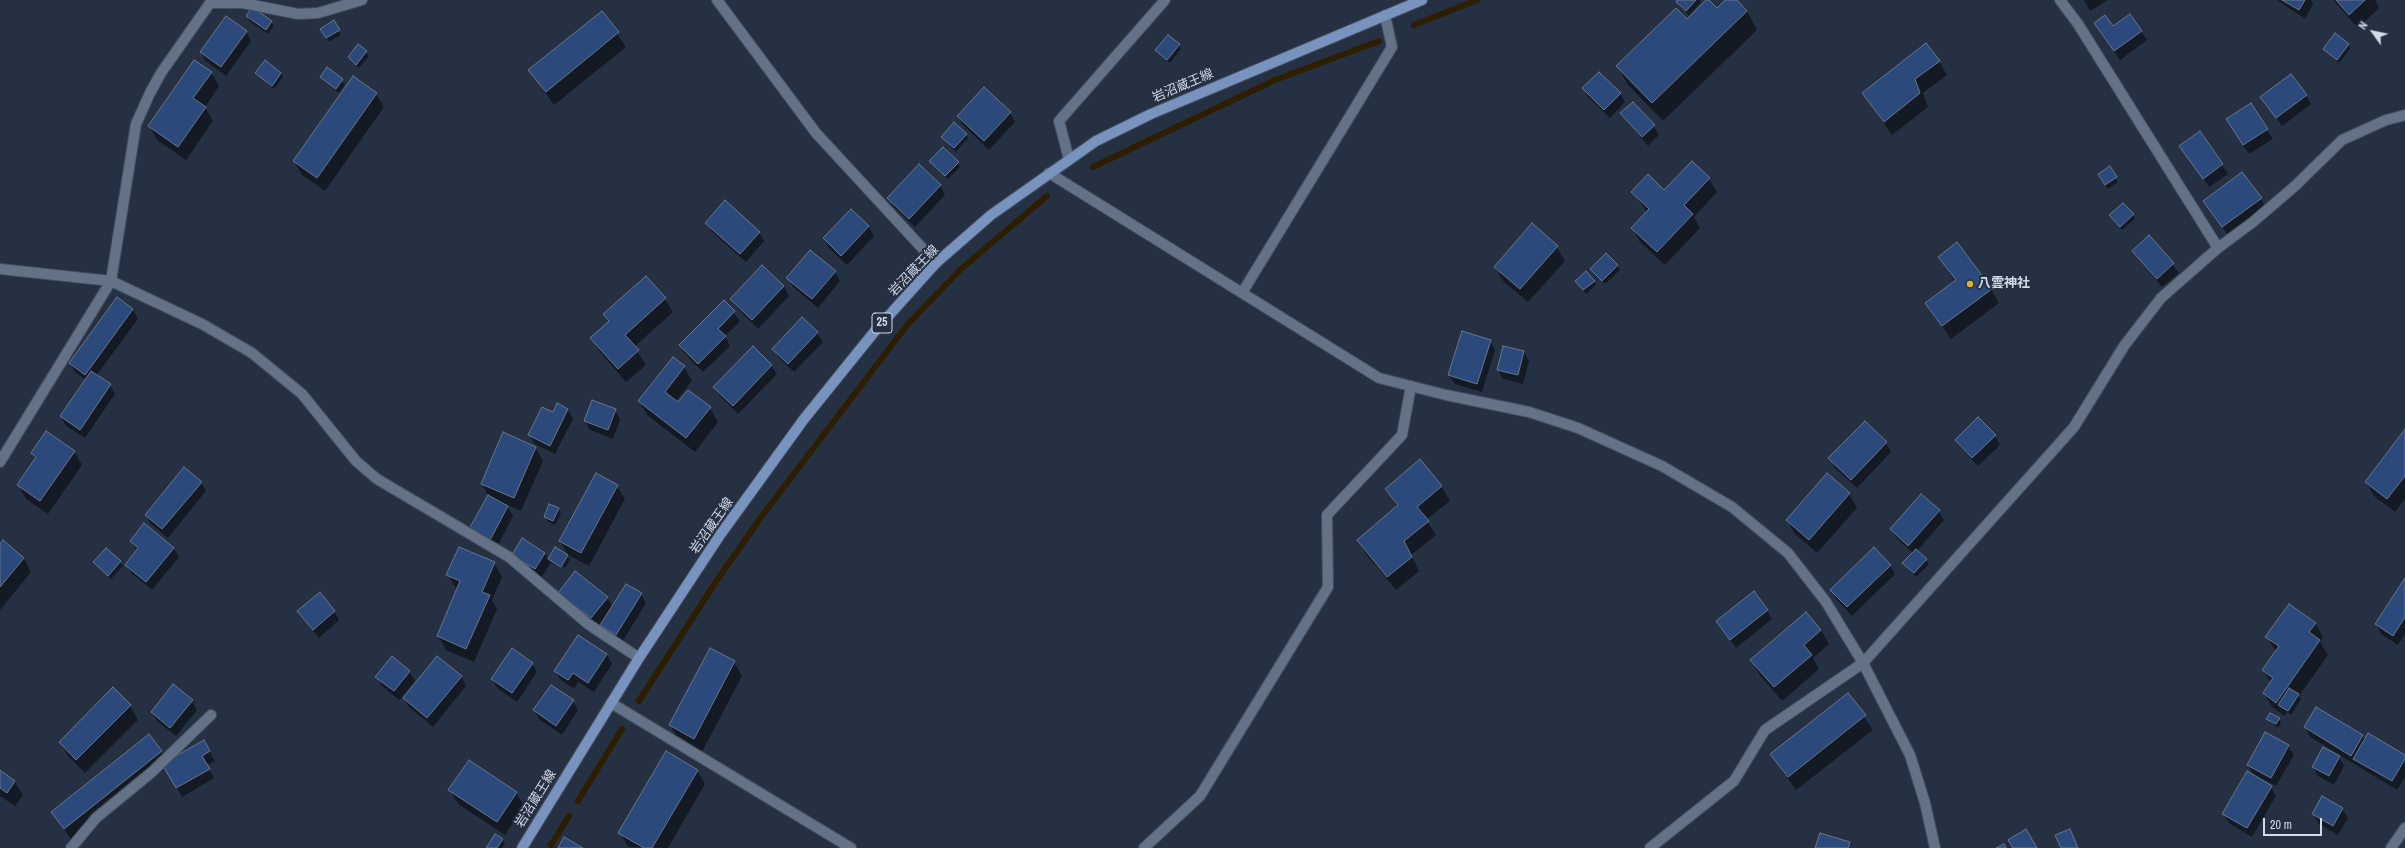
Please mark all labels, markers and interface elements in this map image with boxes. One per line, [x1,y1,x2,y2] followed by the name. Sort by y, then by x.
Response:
[2353,12,2393,52] north arrow
[2355,19,2371,32] text: N
[1150,66,1216,106] street label: 岩沼蔵王線
[886,242,942,300] street label: 岩沼蔵王線
[1978,276,2030,292] place label: 八雲神社
[1965,279,1975,289] marker: 八雲神社
[872,313,892,333] road number: 25
[687,495,737,557] street label: 岩沼蔵王線
[512,767,560,831] street label: 岩沼蔵王線
[2265,810,2324,836] scale bar
[2270,817,2292,833] text: 20 m

